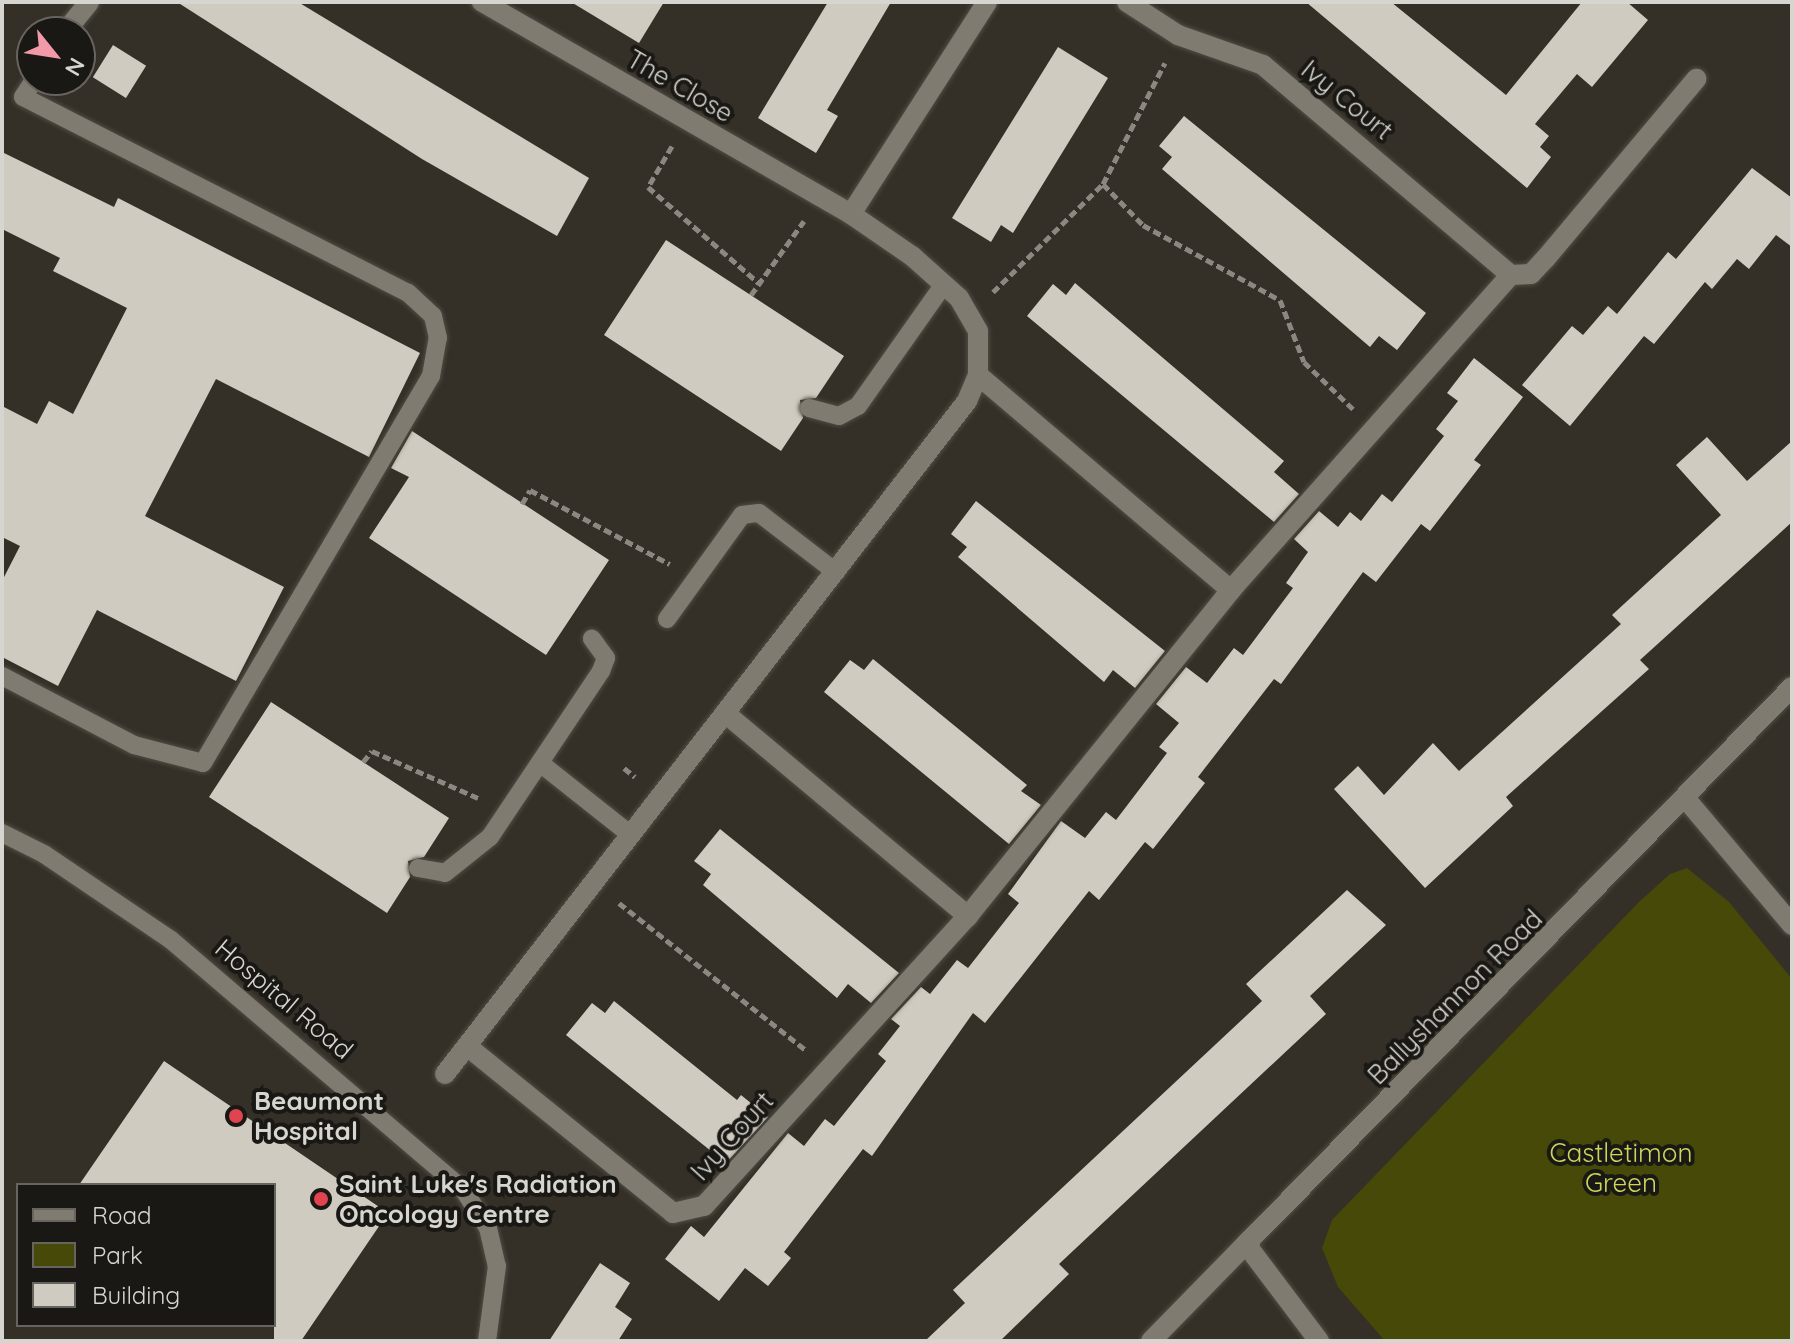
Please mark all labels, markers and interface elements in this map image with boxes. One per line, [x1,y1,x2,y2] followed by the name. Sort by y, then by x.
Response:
[16,16,96,96] north arrow
[621,43,739,129] street label: The Close
[59,53,91,81] text: N
[1295,54,1399,146] street label: Ivy Court
[1361,903,1549,1091] street label: Ballyshannon Road
[209,932,359,1066] street label: Hospital Road
[254,1085,384,1146] place label: Beaumont Hospital
[684,1085,780,1187] street label: Ivy Court
[225,1105,247,1127] marker: Beaumont Hospital
[1550,1137,1692,1198] park label: Castletimon Green
[339,1168,617,1230] place label: Saint Luke's Radiation Oncology Centre
[16,1183,276,1327] legend
[310,1188,332,1210] marker: Saint Luke's Radiation Oncology Centre
[92,1200,152,1230] text: Road
[92,1240,143,1270] text: Park
[92,1280,180,1310] text: Building

